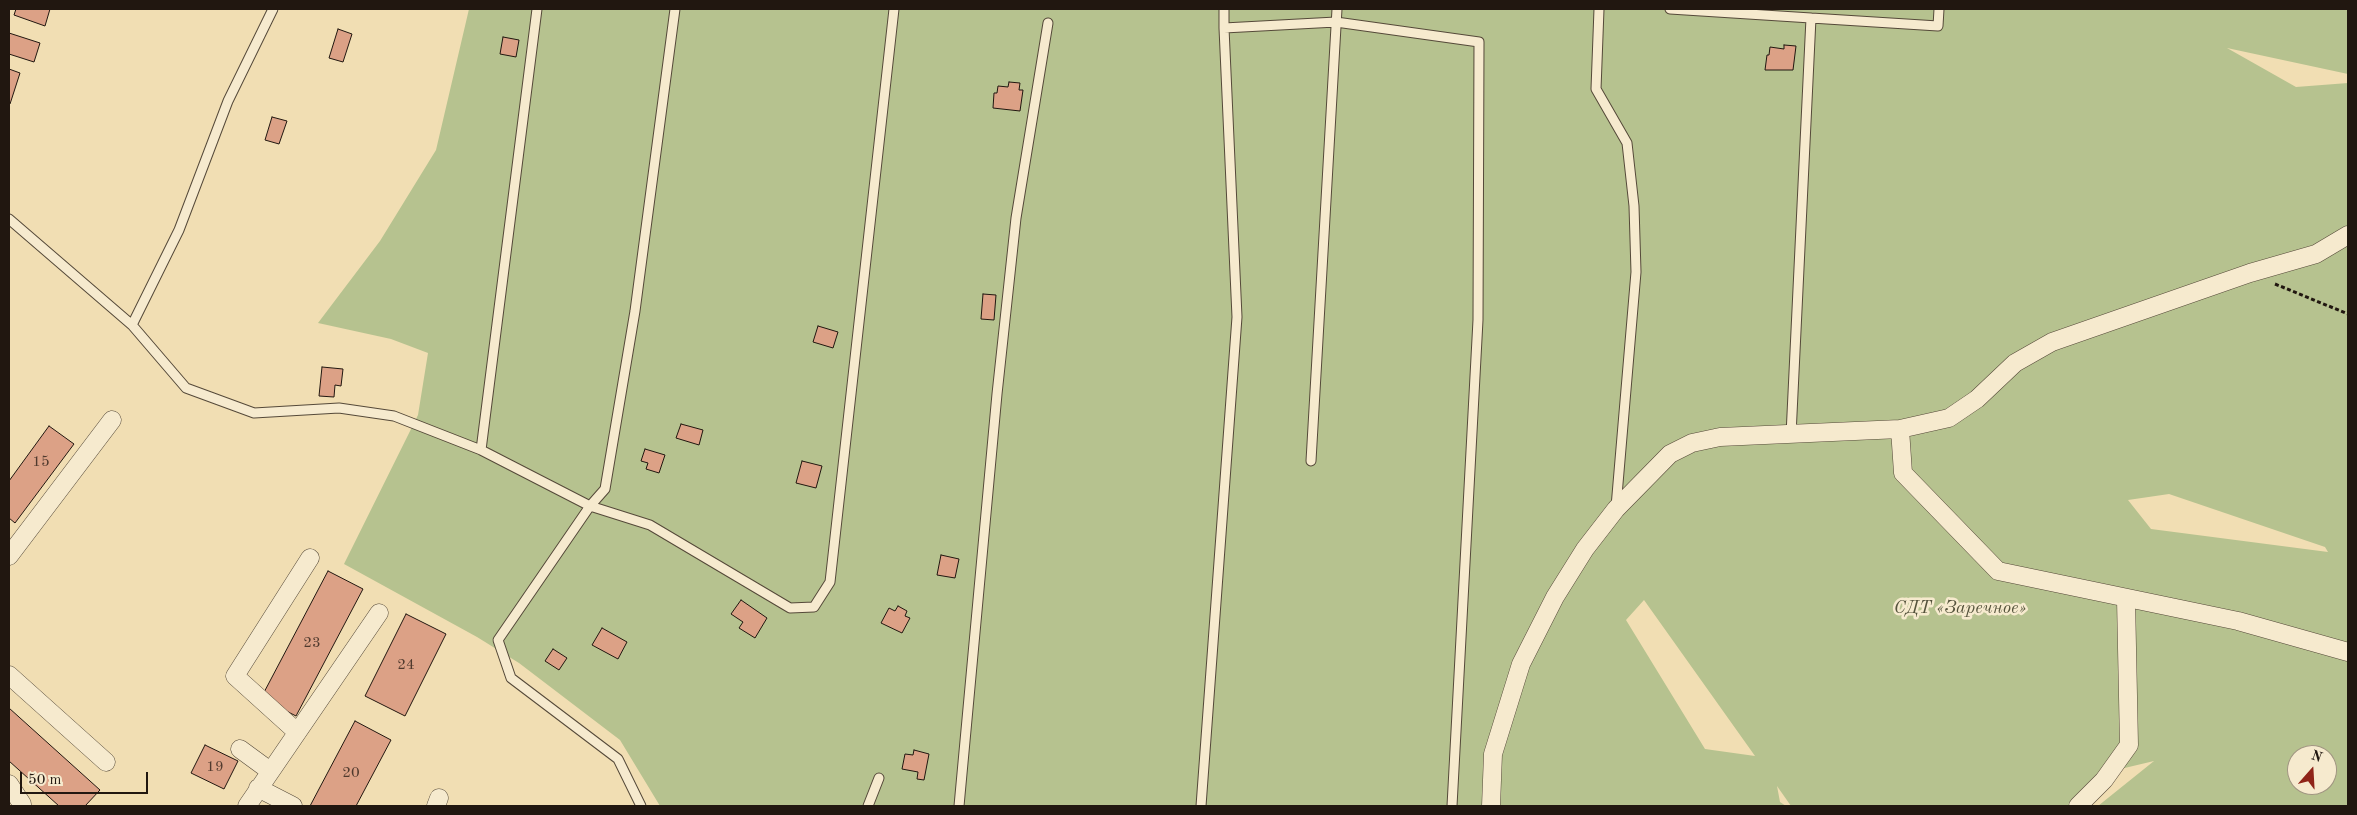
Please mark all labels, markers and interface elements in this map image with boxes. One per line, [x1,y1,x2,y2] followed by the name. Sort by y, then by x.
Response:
[32,453,50,471] house number: 15
[1894,597,2026,619] park label: СДТ «Заречное»
[303,634,321,652] house number: 23
[397,656,415,674] house number: 24
[2287,745,2337,795] north arrow
[2309,748,2324,765] text: N
[206,758,224,776] house number: 19
[22,762,150,794] scale bar
[342,764,360,782] house number: 20
[28,773,62,788] text: 50 m

